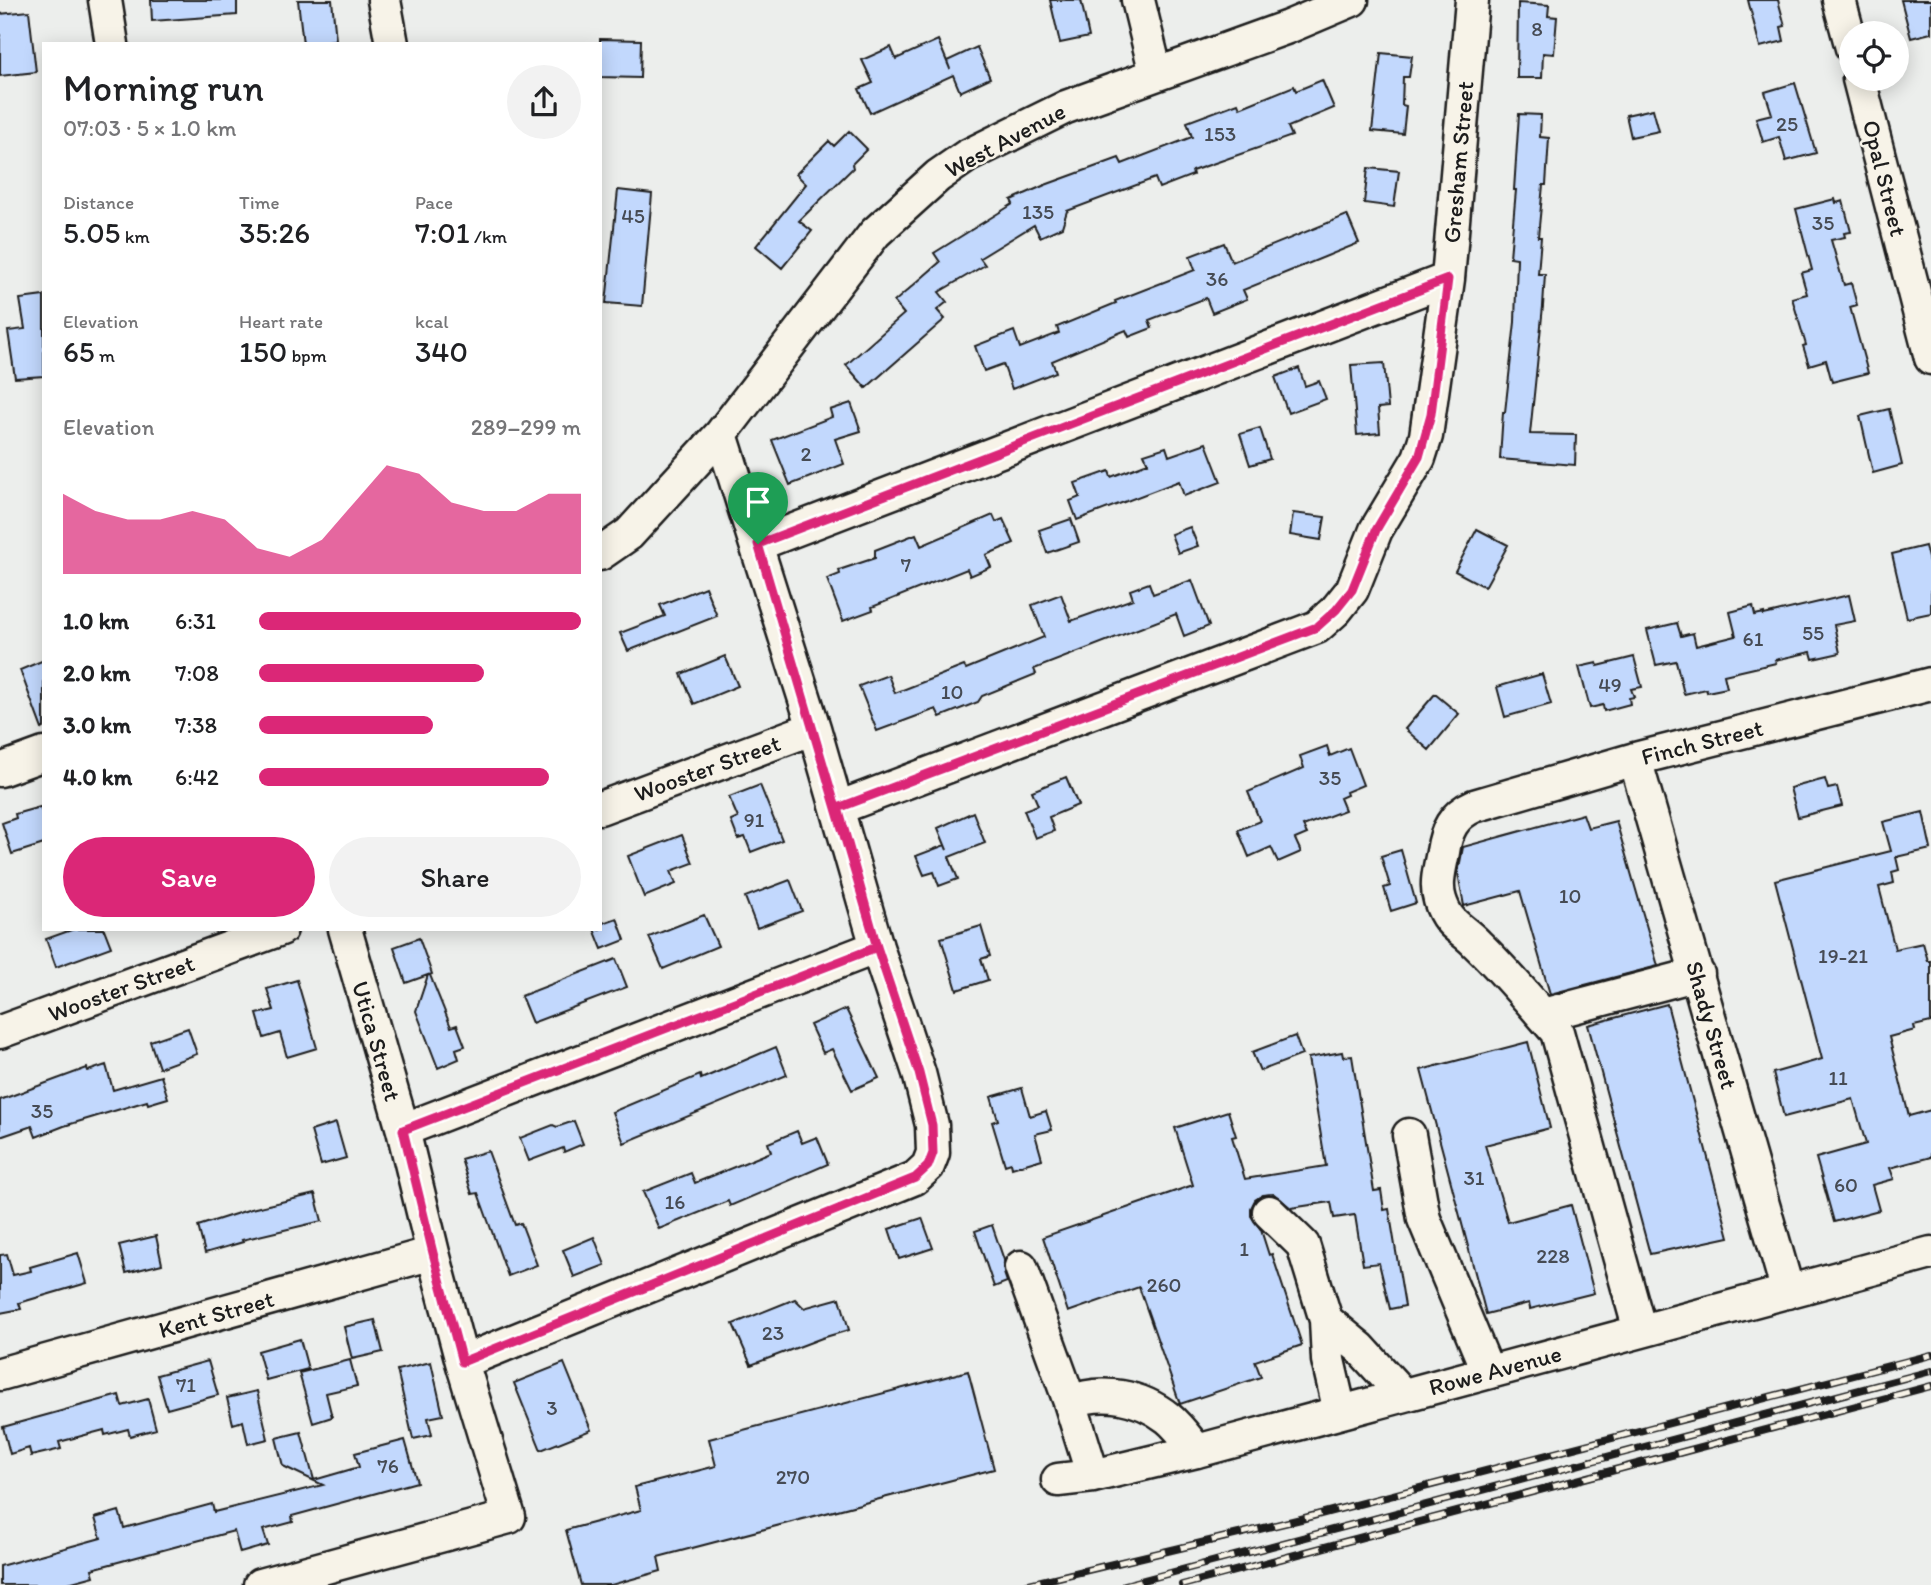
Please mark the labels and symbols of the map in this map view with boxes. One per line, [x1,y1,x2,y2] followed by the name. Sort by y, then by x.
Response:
[1531,16,1543,41] house number: 8
[1436,80,1480,244] street label: Gresham Street
[940,96,1070,184] street label: West Avenue
[1776,111,1798,136] house number: 25
[1857,117,1913,239] street label: Opal Street
[1204,121,1236,146] house number: 153
[1022,199,1054,224] house number: 135
[621,203,645,228] house number: 45
[1812,210,1834,235] house number: 35
[1206,266,1228,291] house number: 36
[800,441,812,466] house number: 2
[728,472,788,544] pin
[901,552,911,577] house number: 7
[1802,620,1824,645] house number: 55
[1743,626,1764,651] house number: 61
[1598,672,1622,697] house number: 49
[941,679,963,704] house number: 10
[1638,713,1766,771] street label: Finch Street
[630,728,784,808] street label: Wooster Street
[1319,765,1341,790] house number: 35
[744,807,765,832] house number: 91
[1559,883,1581,908] house number: 10
[1818,943,1868,968] house number: 19-21
[44,948,198,1028] street label: Wooster Street
[1680,958,1744,1092] street label: Shady Street
[346,978,408,1104] street label: Utica Street
[1828,1065,1848,1090] house number: 11
[31,1098,53,1123] house number: 35
[1463,1165,1485,1190] house number: 31
[1834,1172,1858,1197] house number: 60
[665,1189,685,1214] house number: 16
[1239,1236,1249,1261] house number: 1
[1536,1243,1570,1268] house number: 228
[1146,1272,1182,1297] house number: 260
[155,1284,277,1344] street label: Kent Street
[762,1320,784,1345] house number: 23
[1426,1338,1564,1402] street label: Rowe Avenue
[176,1372,196,1397] house number: 71
[546,1395,558,1420] house number: 3
[377,1453,399,1478] house number: 76
[776,1464,810,1489] house number: 270

